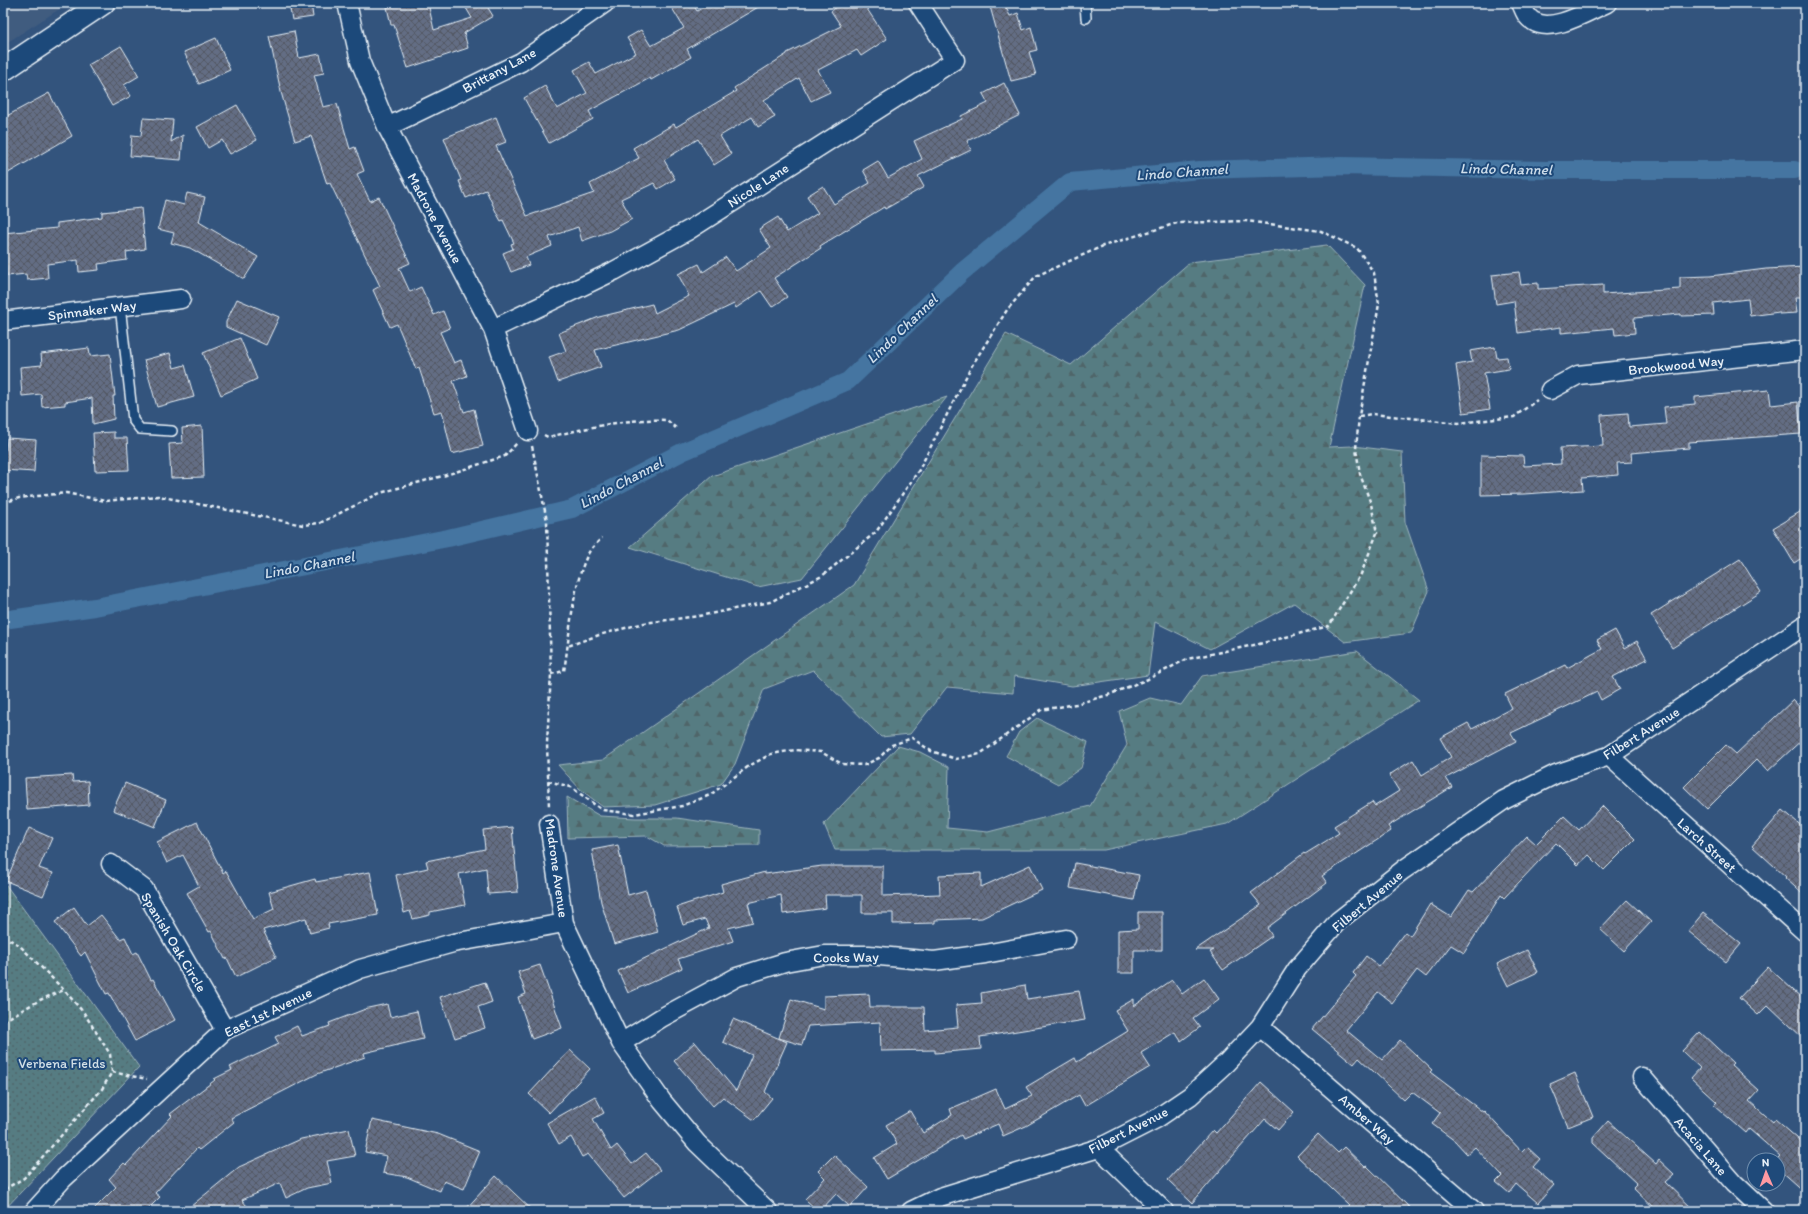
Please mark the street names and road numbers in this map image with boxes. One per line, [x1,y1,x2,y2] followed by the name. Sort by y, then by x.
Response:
[459,44,539,97] street label: Brittany Lane
[724,159,792,211] street label: Nicole Lane
[404,170,466,267] street label: Madrone Avenue
[47,297,138,324] street label: Spinnaker Way
[1627,352,1725,379] street label: Brookwood Way
[1600,703,1683,764] street label: Filbert Avenue
[1674,814,1740,876] street label: Larch Street
[541,817,572,919] street label: Madrone Avenue
[1328,867,1406,936] street label: Filbert Avenue
[137,889,210,996] street label: Spanish Oak Circle
[813,948,879,967] street label: Cooks Way
[222,984,315,1041] street label: East 1st Avenue
[1335,1090,1399,1149] street label: Amber Way
[1086,1103,1171,1158] street label: Filbert Avenue
[1671,1114,1731,1179] street label: Acacia Lane

